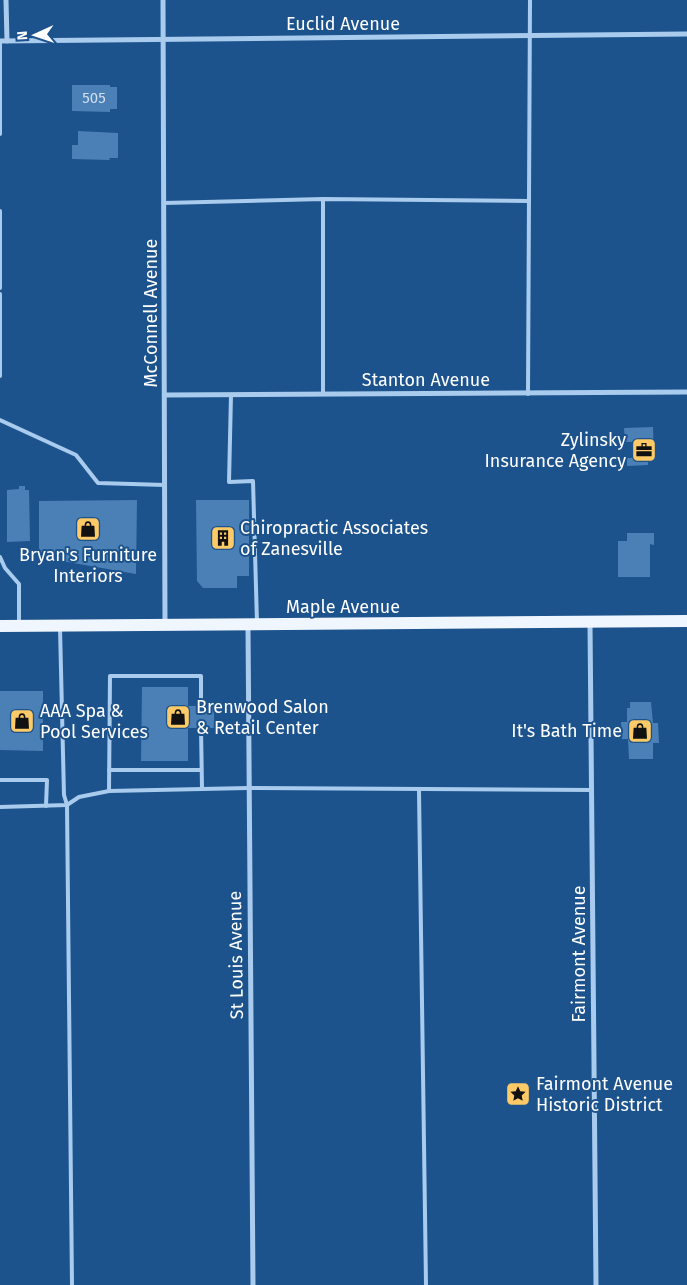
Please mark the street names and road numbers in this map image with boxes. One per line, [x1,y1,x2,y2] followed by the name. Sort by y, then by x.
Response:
[286,13,400,35] street label: Euclid Avenue
[140,239,162,387] street label: McConnell Avenue
[362,369,490,391] street label: Stanton Avenue
[286,596,400,618] street label: Maple Avenue
[568,885,590,1023] street label: Fairmont Avenue
[224,891,248,1019] street label: St Louis Avenue

